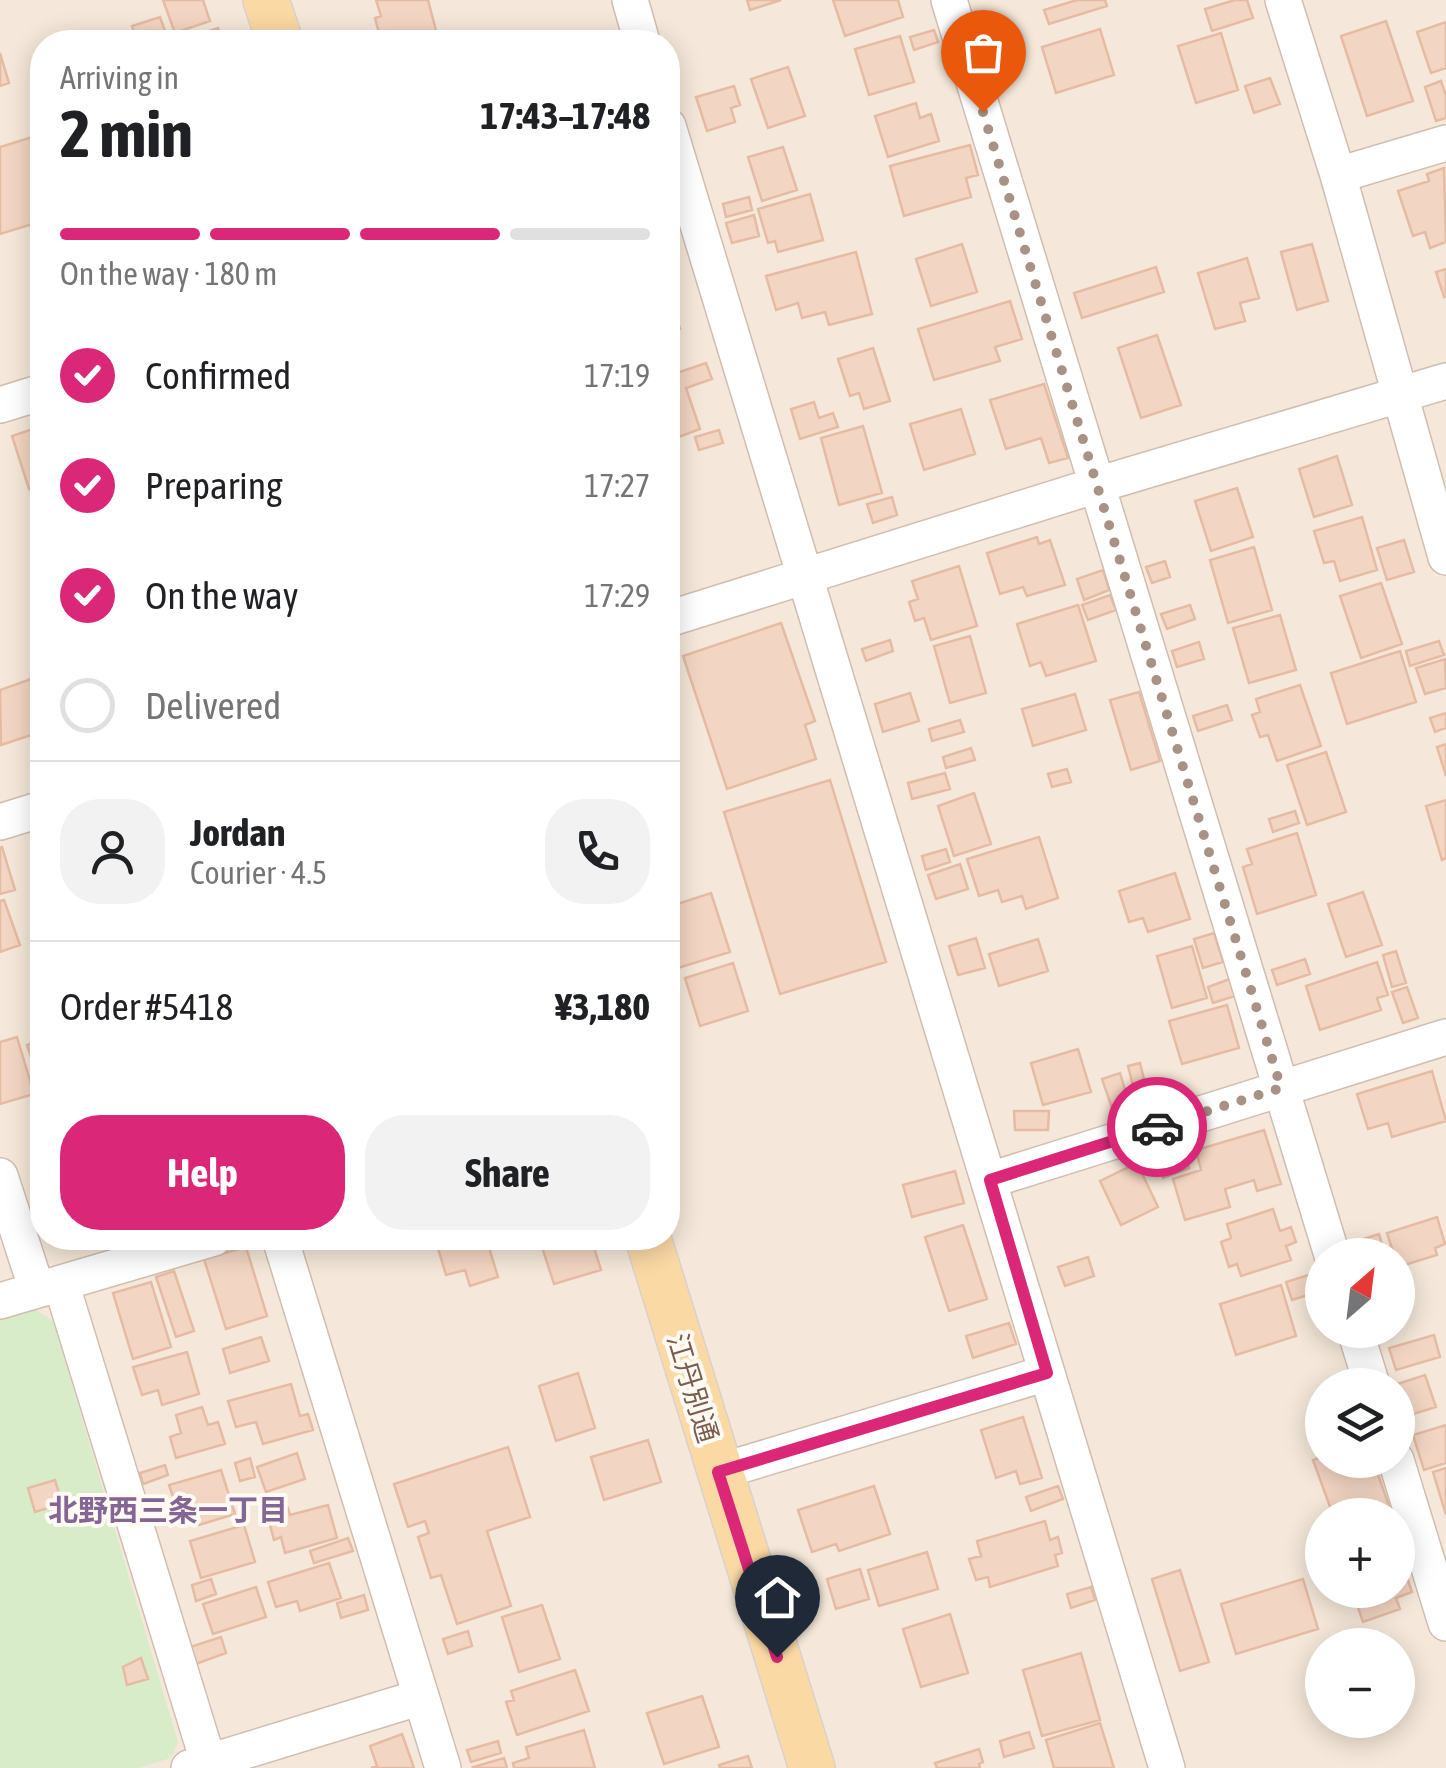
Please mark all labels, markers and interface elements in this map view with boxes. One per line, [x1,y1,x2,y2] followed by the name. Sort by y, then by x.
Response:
[941,10,1026,113] pin
[956,25,1011,80] icon: bag
[60,59,179,96] text: Arriving in
[480,94,650,137] text: 17:43–17:48
[60,96,193,171] text: 2 min
[60,255,277,292] text: On the way · 180 m
[60,348,115,403] icon: check
[145,354,291,397] text: Confirmed
[584,357,650,394] text: 17:19
[60,458,115,513] icon: check
[145,464,283,507] text: Preparing
[584,467,650,504] text: 17:27
[60,568,115,623] icon: check
[145,574,298,617] text: On the way
[584,577,650,614] text: 17:29
[145,684,281,727] text: Delivered
[60,799,165,904] button: person
[545,799,650,904] button: phone
[190,811,285,854] text: Jordan
[190,854,327,891] text: Courier · 4.5
[60,985,233,1028] text: Order #5418
[555,985,650,1028] text: ¥3,180
[1107,1077,1207,1177] courier
[1130,1100,1185,1155] icon: car
[60,1115,345,1230] button: Help
[365,1115,650,1230] button: Share
[1305,1238,1415,1348] north arrow
[1305,1238,1415,1738] map controls
[661,1330,725,1446] street label: 江丹別通
[1305,1368,1415,1478] button: layers
[48,1493,288,1527] district label: 北野西三条一丁目
[1305,1498,1415,1608] button: +
[735,1555,820,1658] pin
[750,1570,805,1625] icon: home
[1305,1628,1415,1738] button: −

